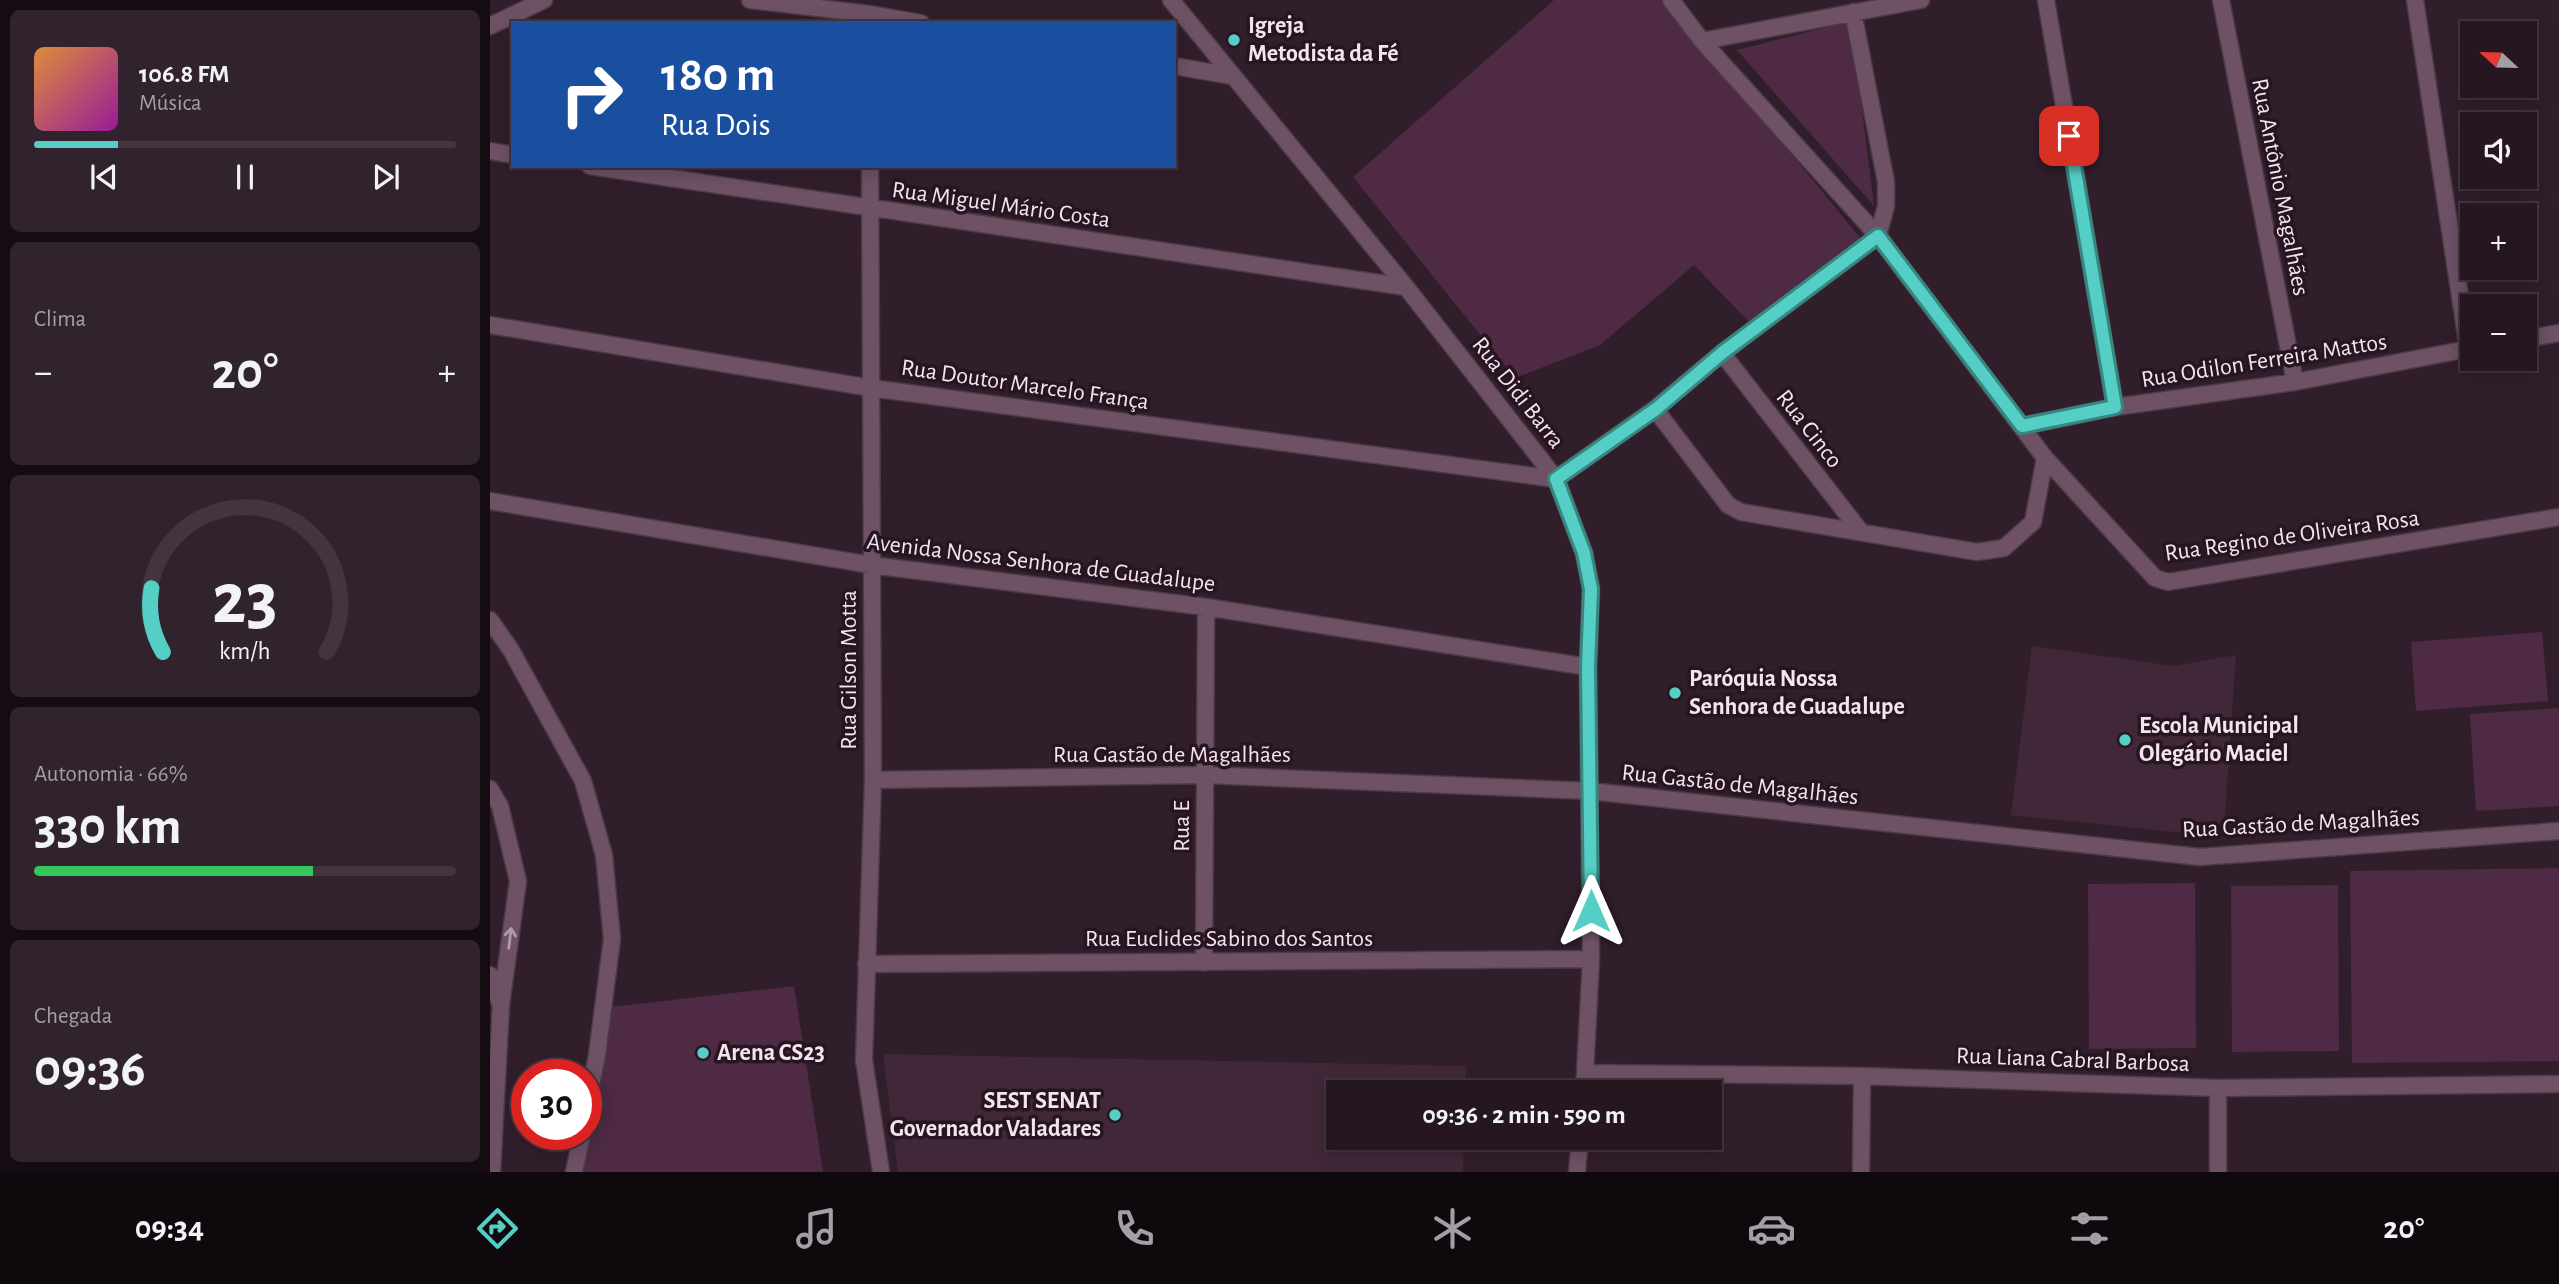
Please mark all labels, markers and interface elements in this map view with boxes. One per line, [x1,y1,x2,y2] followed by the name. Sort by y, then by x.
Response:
[1248,14,1399,66] place label: Igreja Metodista da Fé
[2460,21,2538,98] north arrow
[2460,21,2537,371] map controls
[1226,32,1242,48] marker: Igreja Metodista da Fé
[546,49,637,140] icon: right
[661,51,775,100] text: 180 m
[139,61,229,87] text: 106.8 FM
[2247,76,2313,298] street label: Rua Antônio Magalhães
[139,92,202,115] text: Música
[2039,106,2099,166] pin
[661,109,770,141] text: Rua Dois
[2460,112,2537,189] button: sound
[2050,117,2088,155] icon: arrive
[85,158,123,196] icon: previous
[226,158,264,196] icon: pause
[367,158,405,196] icon: next
[890,178,1112,232] street label: Rua Miguel Mário Costa
[2460,203,2537,280] button: +
[2460,294,2537,371] button: −
[34,308,86,331] text: Clima
[2139,330,2389,392] street label: Rua Odilon Ferreira Mattos
[1467,333,1569,453] street label: Rua Didi Barra
[212,346,278,398] text: 20°
[34,354,52,392] text: −
[438,354,456,392] text: +
[900,356,1150,414] street label: Rua Doutor Marcelo França
[1771,385,1847,473] street label: Rua Cinco
[2163,506,2421,566] street label: Rua Regino de Oliveira Rosa
[865,530,1217,596] street label: Avenida Nossa Senhora de Guadalupe
[212,564,278,637] text: 23
[837,590,861,750] street label: Rua Gilson Motta
[219,639,271,664] text: km/h
[1689,667,1905,719] place label: Paróquia Nossa Senhora de Guadalupe
[1667,685,1683,701] marker: Paróquia Nossa Senhora de Guadalupe
[2139,714,2299,766] place label: Escola Municipal Olegário Maciel
[2117,732,2133,748] marker: Escola Municipal Olegário Maciel
[1053,743,1291,767] street label: Rua Gastão de Magalhães
[1620,761,1860,809] street label: Rua Gastão de Magalhães
[34,763,188,786] text: Autonomia · 66%
[1170,800,1194,852] street label: Rua E
[34,801,181,853] text: 330 km
[2182,806,2420,842] street label: Rua Gastão de Magalhães
[1554,874,1628,948] position arrow
[504,927,517,950] one-way arrow
[1085,927,1373,951] street label: Rua Euclides Sabino dos Santos
[34,1005,112,1028] text: Chegada
[717,1041,825,1065] place label: Arena CS23
[34,1043,146,1095] text: 09:36
[1956,1044,2190,1076] street label: Rua Liana Cabral Barbosa
[695,1045,711,1061] marker: Arena CS23
[511,1059,602,1150] speed limit sign: 30
[890,1089,1101,1141] place label: SEST SENAT Governador Valadares
[1422,1102,1626,1128] text: 09:36 · 2 min · 590 m
[1107,1107,1123,1123] marker: SEST SENAT Governador Valadares
[473,1204,522,1253] icon: directions
[792,1204,841,1253] icon: music
[1110,1204,1159,1253] icon: phone
[1428,1204,1477,1253] icon: climate
[1747,1204,1796,1253] icon: car
[2065,1204,2114,1253] icon: filters
[135,1212,204,1244] text: 09:34
[2383,1212,2424,1244] text: 20°

